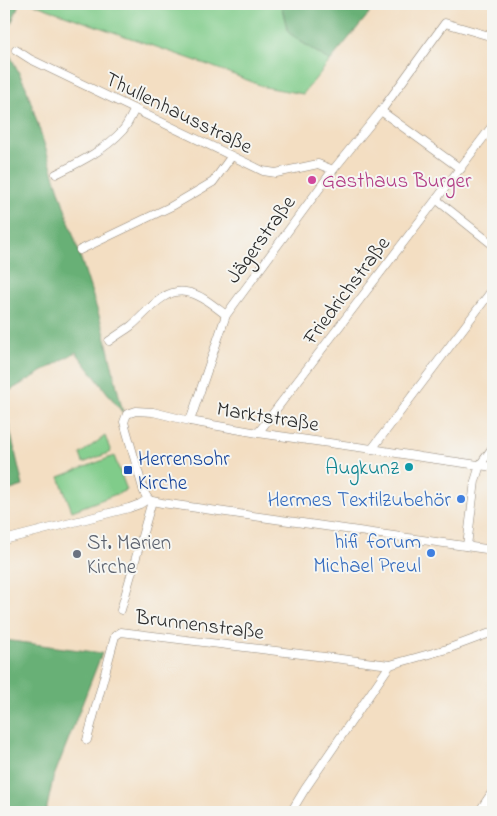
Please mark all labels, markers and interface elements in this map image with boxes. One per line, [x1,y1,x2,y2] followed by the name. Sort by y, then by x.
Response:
[99,65,257,163] street label: Thullenhausstraße
[322,167,472,199] place label: Gasthaus Burger
[306,174,318,186] marker: Gasthaus Burger
[219,190,306,292] street label: Jägerstraße
[296,230,399,353] street label: Friedrichstraße
[215,395,321,441] street label: Marktstraße
[138,445,230,499] place label: Herrensohr Kirche
[325,454,399,486] place label: Augkunz
[403,461,415,473] marker: Augkunz
[122,464,134,476] marker: Herrensohr Kirche
[267,486,451,516] place label: Hermes Textilzubehör
[455,493,467,505] marker: Hermes Textilzubehör
[313,528,421,582] place label: hifi forum Michael Preul
[87,529,171,583] place label: St. Marien Kirche
[425,547,437,559] marker: hifi forum Michael Preul
[71,548,83,560] marker: St. Marien Kirche
[133,603,266,649] street label: Brunnenstraße

